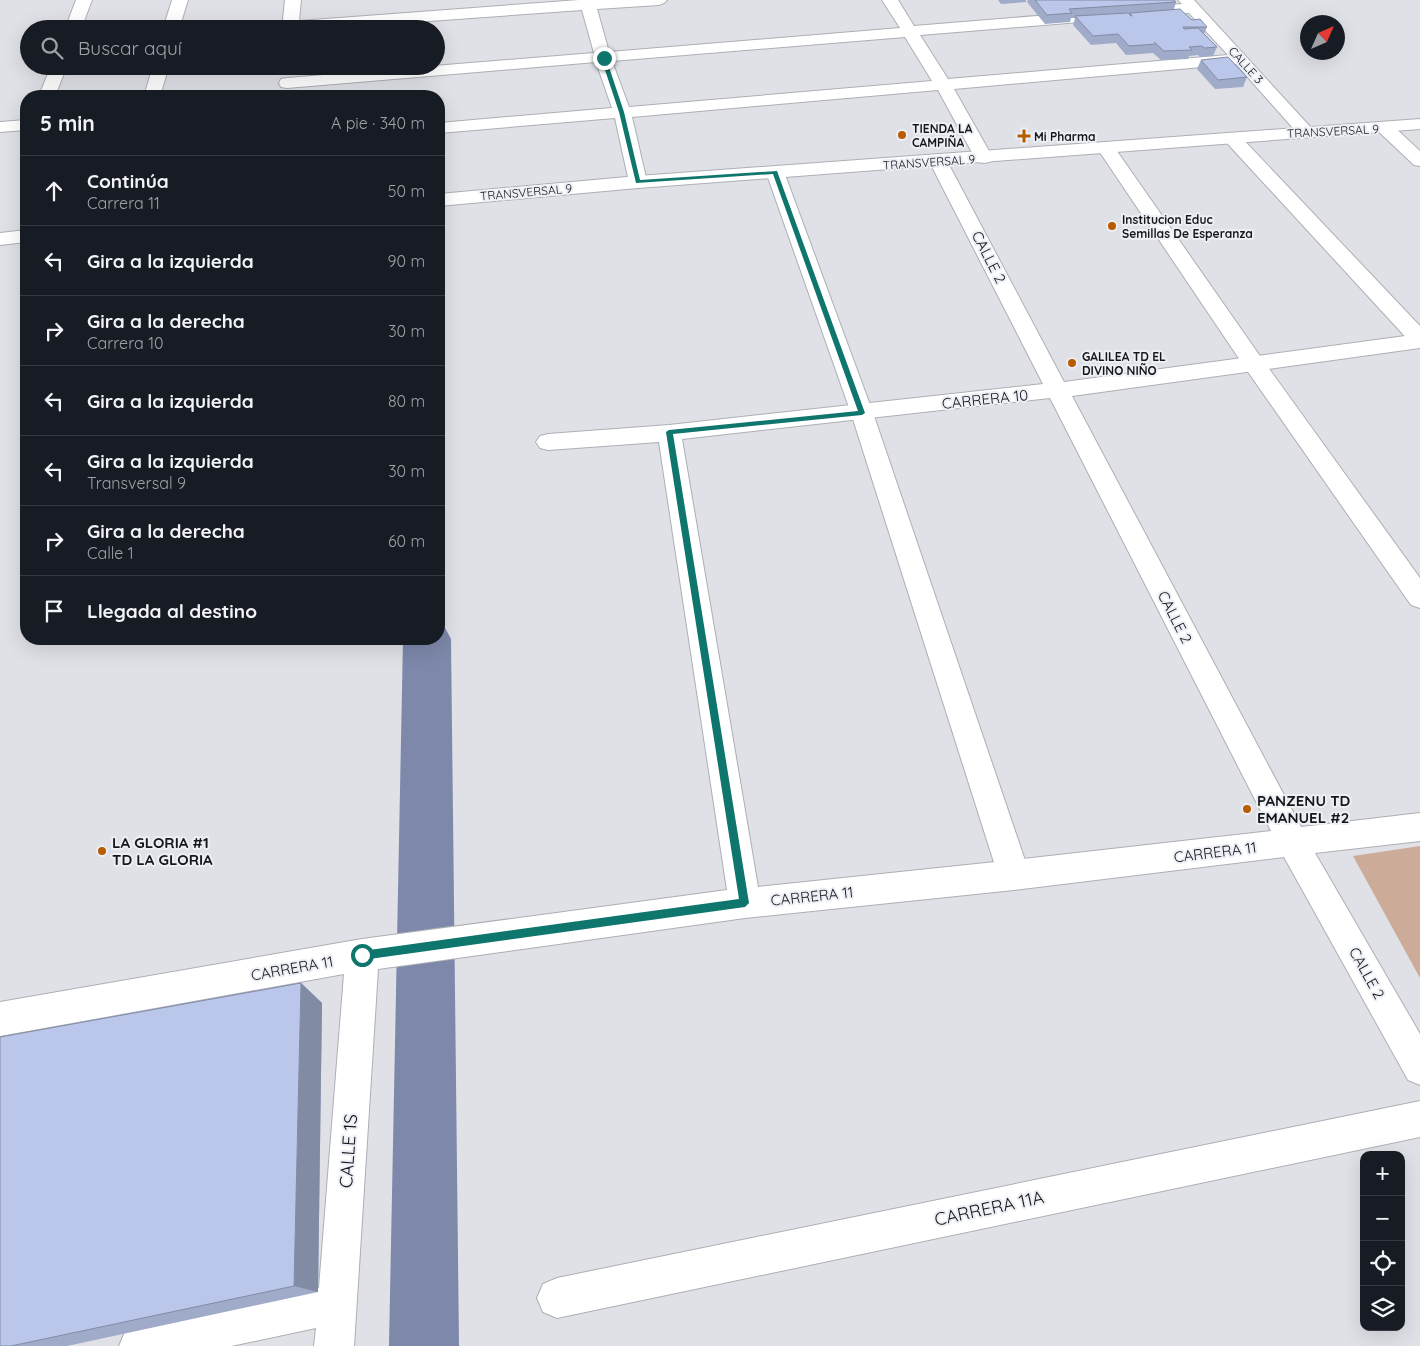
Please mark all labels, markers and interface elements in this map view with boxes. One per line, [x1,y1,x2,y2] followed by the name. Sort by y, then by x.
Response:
[1300,15,1345,60] north arrow
[20,20,445,75] search box
[38,34,66,62] icon: search
[78,36,182,60] text: Buscar aquí
[1225,43,1267,87] street label: CALLE 3
[593,47,616,70] route end
[40,110,95,136] text: 5 min
[331,113,425,133] text: A pie · 340 m
[912,121,973,150] place label: TIENDA LA CAMPIÑA
[1287,121,1380,141] street label: TRANSVERSAL 9
[896,129,908,141] marker: TIENDA LA CAMPIÑA
[1034,129,1096,144] place label: Mi Pharma
[1018,130,1030,142] marker: Mi Pharma
[882,151,976,173] street label: TRANSVERSAL 9
[87,169,169,193] text: Continúa
[40,177,68,205] icon: ahead
[479,180,573,203] street label: TRANSVERSAL 9
[388,181,425,201] text: 50 m
[87,193,160,213] text: Carrera 11
[1122,212,1253,241] place label: Institucion Educ Semillas De Esperanza
[1106,220,1118,232] marker: Institucion Educ Semillas De Esperanza
[968,228,1010,286] street label: CALLE 2
[40,247,68,275] icon: left
[87,249,254,273] text: Gira a la izquierda
[388,251,425,271] text: 90 m
[87,309,245,333] text: Gira a la derecha
[40,317,68,345] icon: right
[388,321,425,341] text: 30 m
[87,333,164,353] text: Carrera 10
[1082,349,1166,378] place label: GALILEA TD EL DIVINO NIÑO
[1066,357,1078,369] marker: GALILEA TD EL DIVINO NIÑO
[941,385,1029,413] street label: CARRERA 10
[40,387,68,415] icon: left
[87,389,254,413] text: Gira a la izquierda
[388,391,425,411] text: 80 m
[87,449,254,473] text: Gira a la izquierda
[40,457,68,485] icon: left
[388,461,425,481] text: 30 m
[87,473,186,493] text: Transversal 9
[87,519,245,543] text: Gira a la derecha
[40,527,68,555] icon: right
[388,531,425,551] text: 60 m
[87,543,134,563] text: Calle 1
[1154,588,1196,646] street label: CALLE 2
[40,597,68,625] icon: arrive
[87,599,257,623] text: Llegada al destino
[1257,791,1351,827] place label: PANZENU TD EMANUEL #2
[1241,803,1253,815] marker: PANZENU TD EMANUEL #2
[112,833,213,869] place label: LA GLORIA #1 TD LA GLORIA
[1173,838,1257,866] street label: CARRERA 11
[96,845,108,857] marker: LA GLORIA #1 TD LA GLORIA
[770,882,854,910] street label: CARRERA 11
[351,944,374,967] route start
[1345,944,1389,1002] street label: CALLE 2
[249,951,335,985] street label: CARRERA 11
[334,1113,362,1189] street label: CALLE 1S
[1360,1151,1405,1331] map controls
[1360,1151,1405,1196] button: +
[932,1185,1046,1231] street label: CARRERA 11A
[1360,1196,1405,1241] button: −
[1360,1241,1405,1286] button: locate
[1360,1286,1405,1331] button: layers

